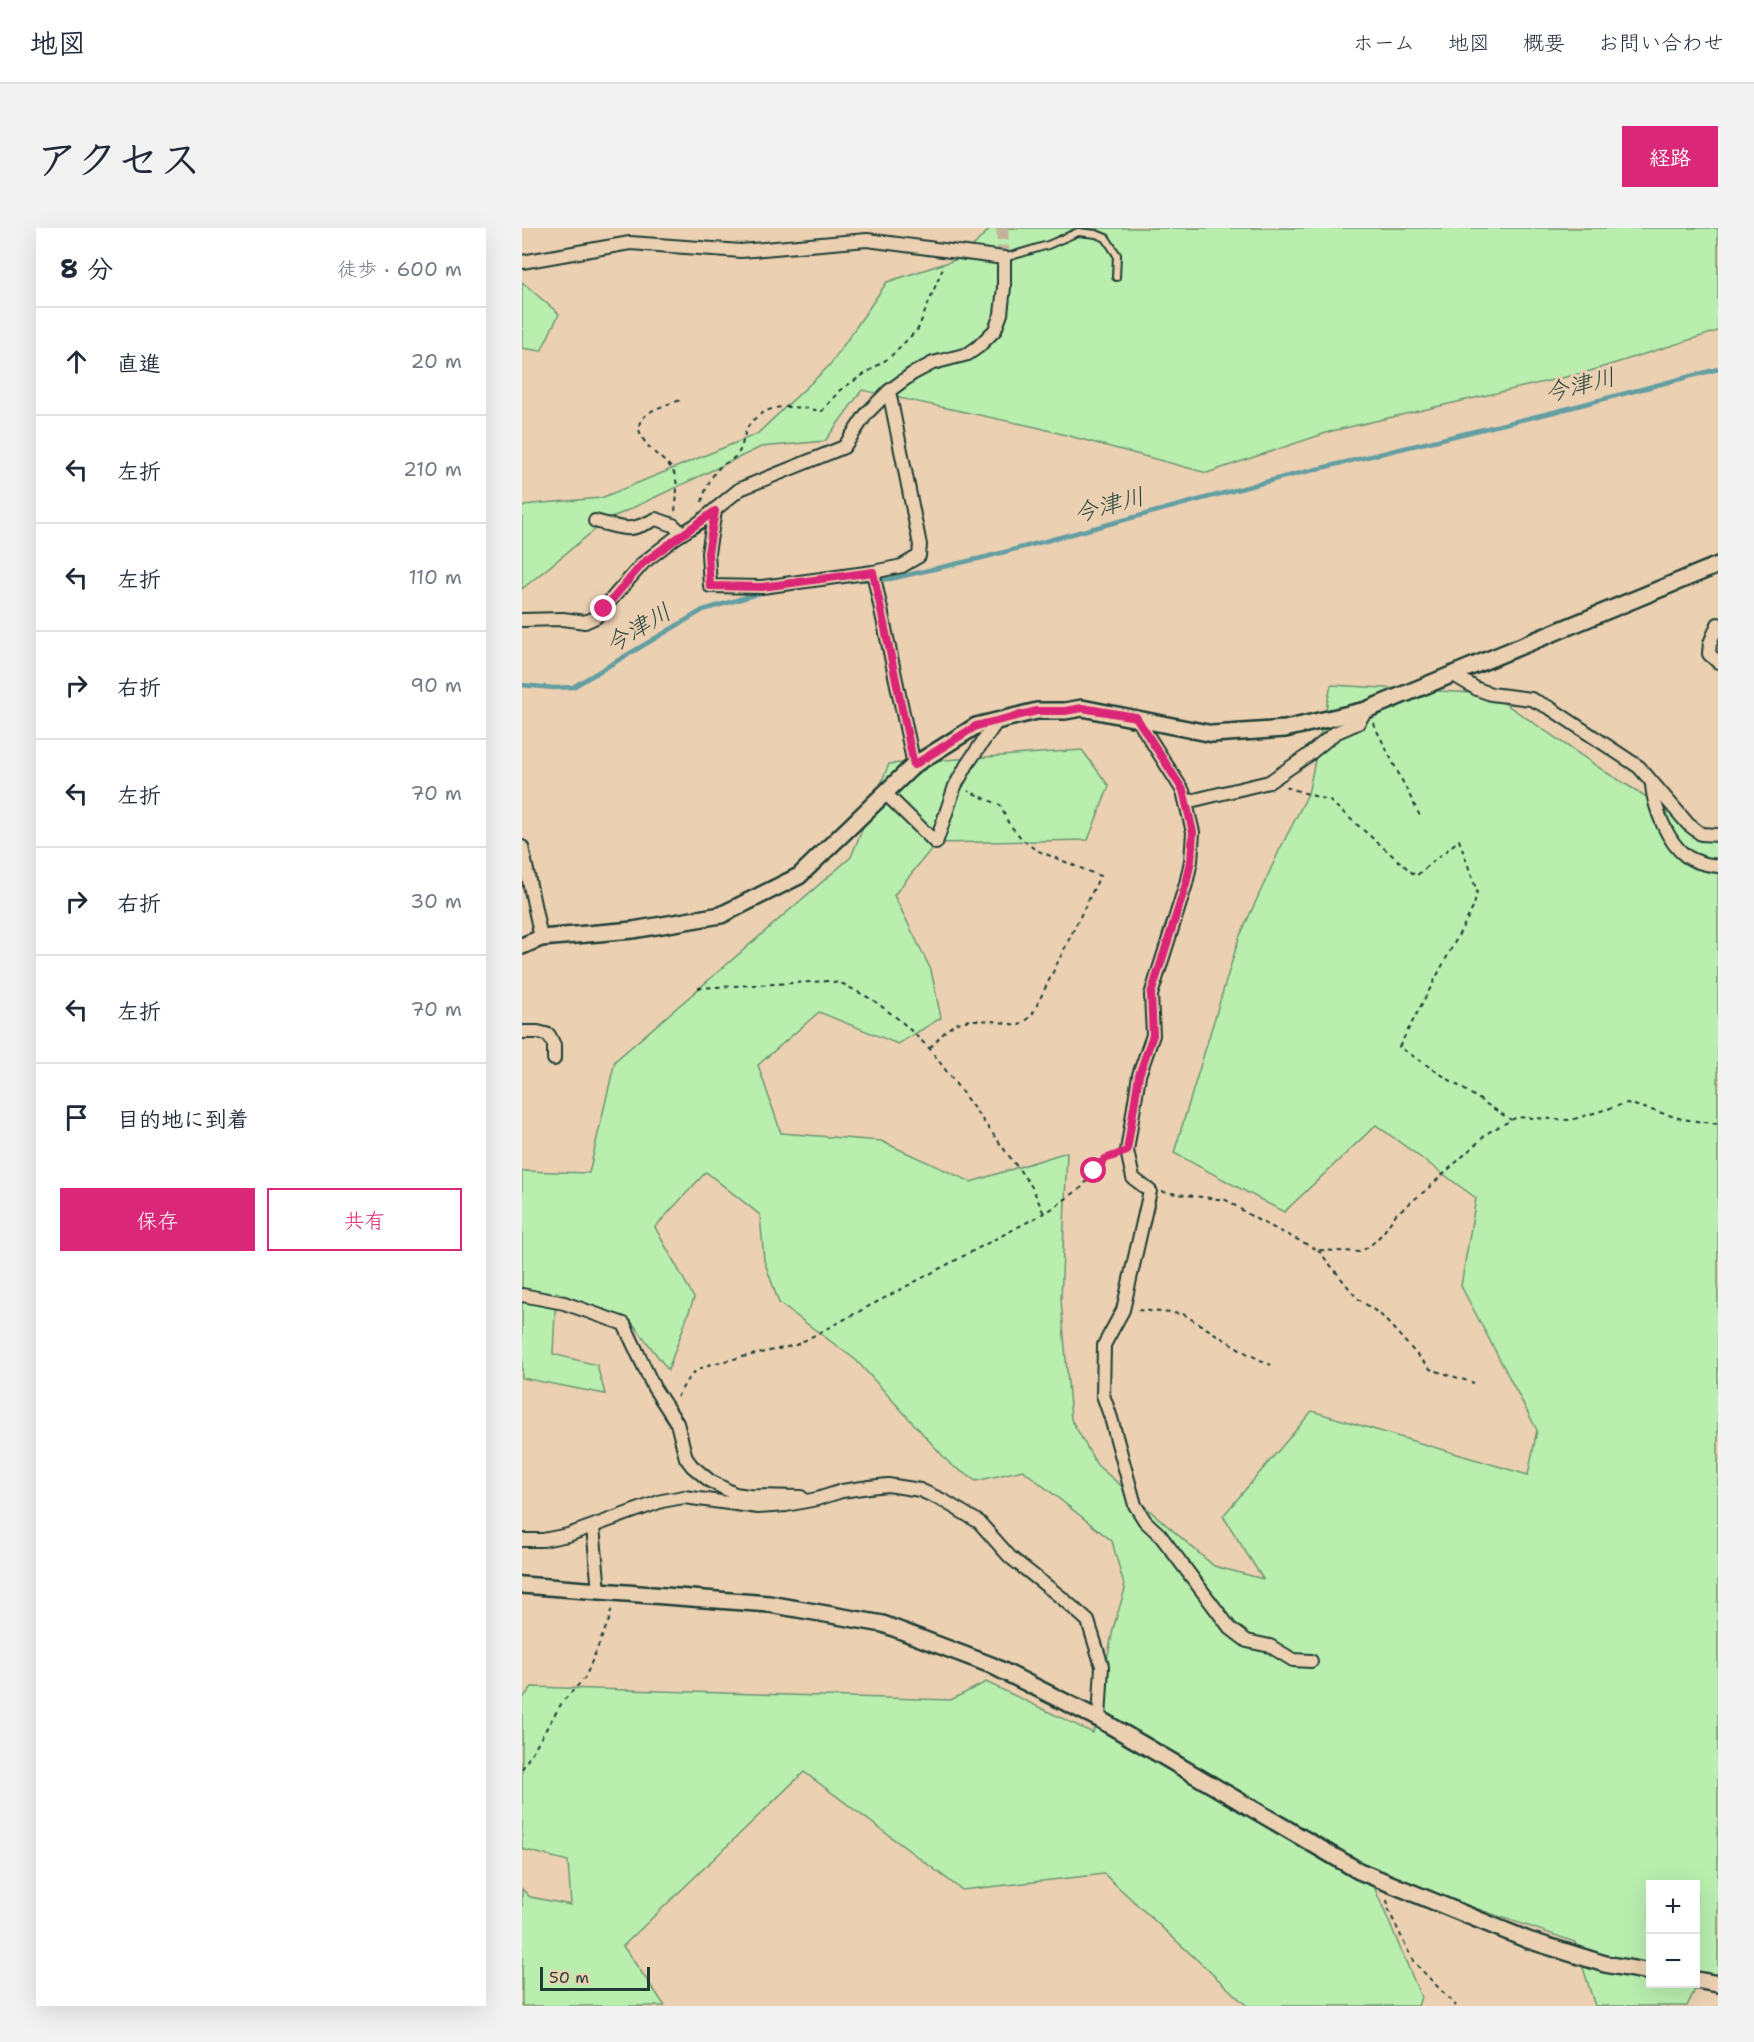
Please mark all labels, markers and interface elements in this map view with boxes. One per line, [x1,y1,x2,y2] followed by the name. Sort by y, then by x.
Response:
[30,24,86,62] text: 地図
[1353,29,1415,57] text: ホーム
[1448,29,1490,57] text: 地図
[1523,29,1565,57] text: 概要
[1598,29,1724,57] text: お問い合わせ
[1622,126,1718,187] button: 経路
[36,131,201,187] text: アクセス
[60,251,113,286] text: 8 分
[337,256,462,282] text: 徒歩 · 600 m
[60,345,93,378] icon: ahead
[411,348,462,374] text: 20 m
[117,349,161,378] text: 直進
[1541,361,1619,409] water label: 今津川
[60,453,93,486] icon: left
[403,456,462,482] text: 210 m
[117,457,161,486] text: 左折
[1070,480,1148,530] water label: 今津川
[60,561,93,594] icon: left
[408,564,462,590] text: 110 m
[117,565,161,594] text: 左折
[590,595,616,621] route end
[599,596,677,660] water label: 今津川
[60,669,93,702] icon: right
[410,672,462,698] text: 90 m
[117,673,161,702] text: 右折
[60,777,93,810] icon: left
[410,780,462,806] text: 70 m
[117,781,161,810] text: 左折
[60,885,93,918] icon: right
[410,888,462,914] text: 30 m
[117,889,161,918] text: 右折
[60,993,93,1026] icon: left
[410,996,462,1022] text: 70 m
[117,997,161,1026] text: 左折
[60,1101,93,1134] icon: arrive
[117,1105,249,1134] text: 目的地に到着
[1080,1157,1106,1183] route start
[60,1188,255,1251] button: 保存
[267,1188,462,1251] button: 共有
[1646,1880,1700,1988] map controls
[1646,1880,1700,1934] button: +
[1646,1934,1700,1988] button: −
[540,1964,650,1992] scale bar
[549,1967,589,1988] text: 50 m

